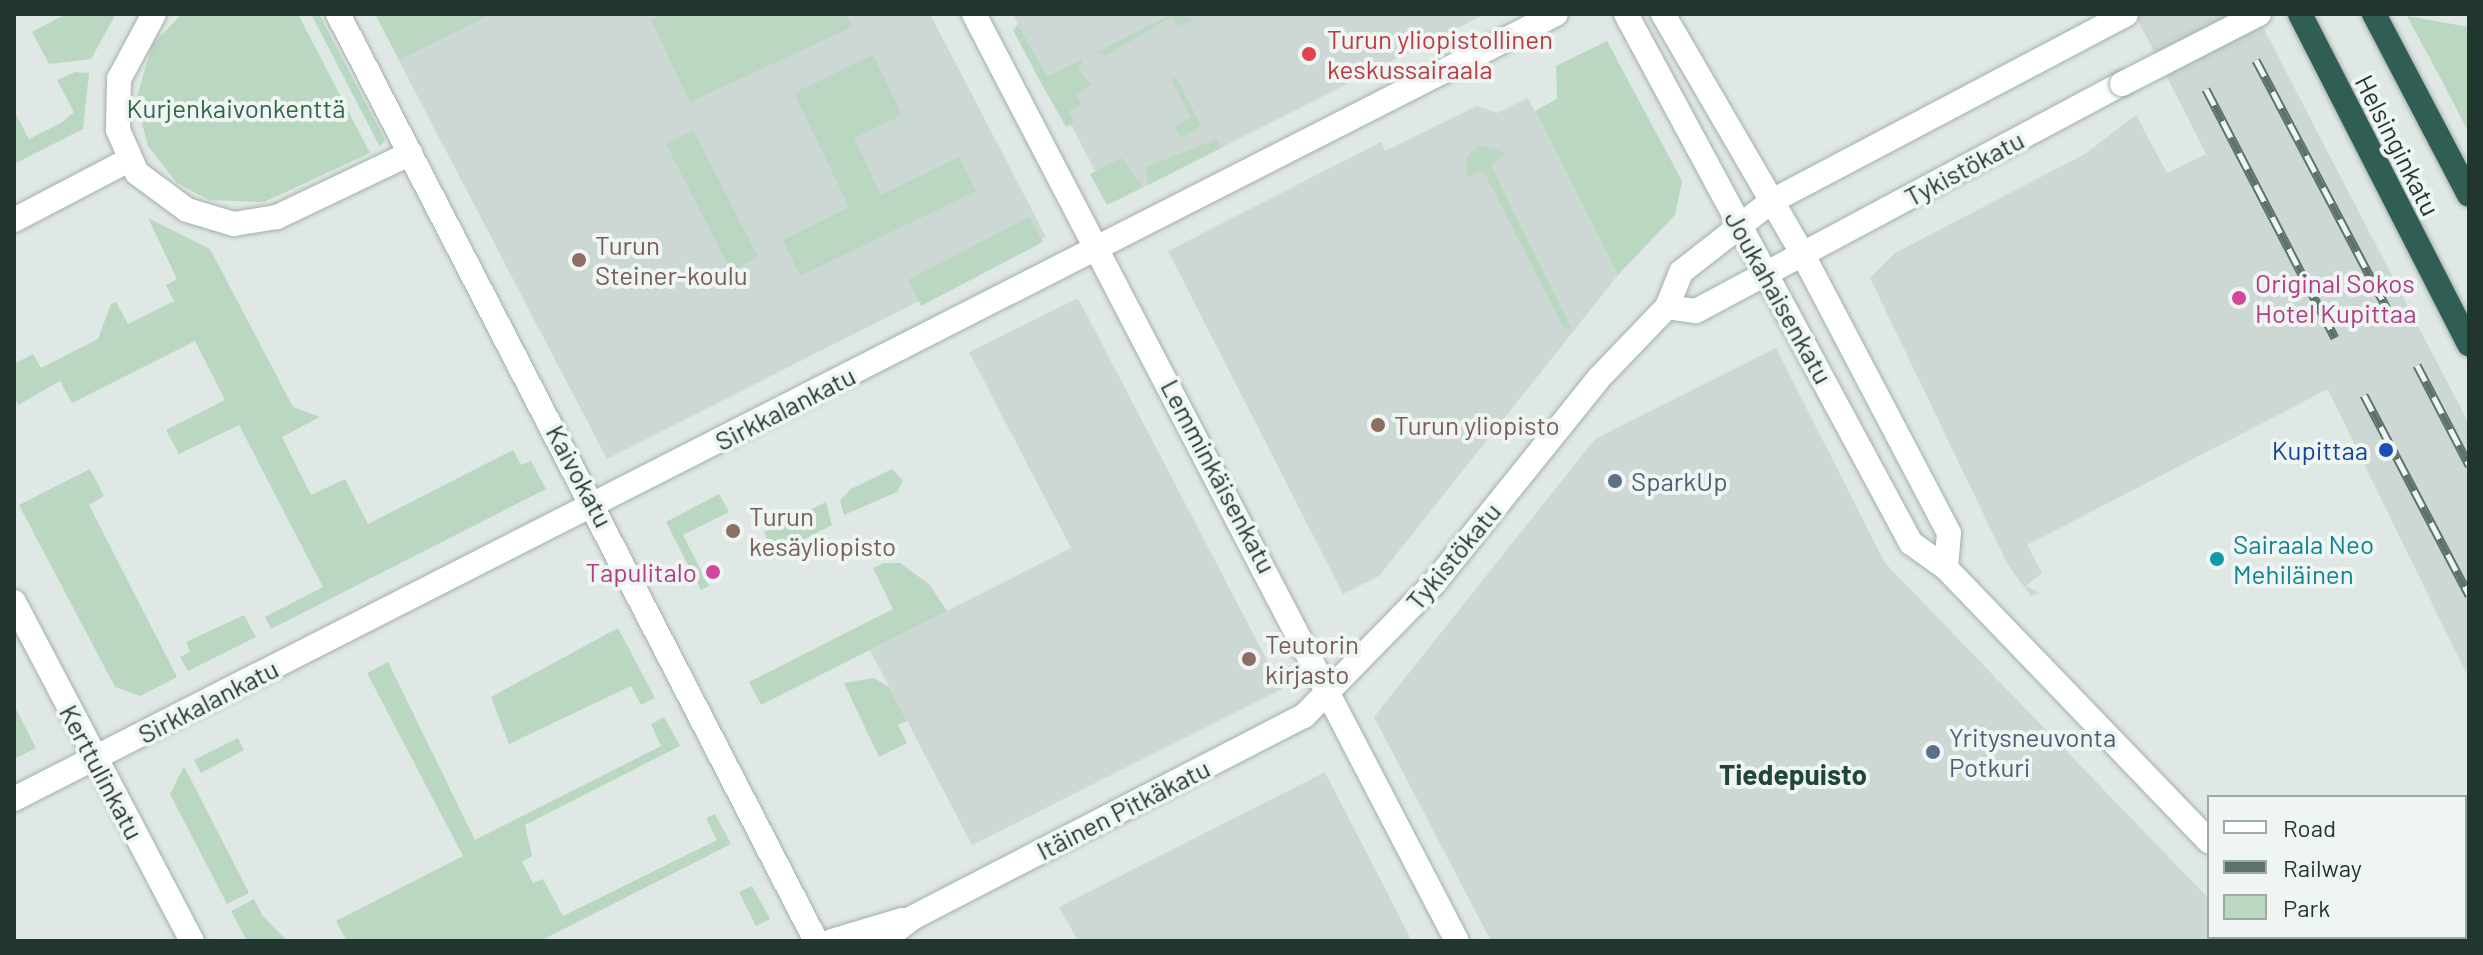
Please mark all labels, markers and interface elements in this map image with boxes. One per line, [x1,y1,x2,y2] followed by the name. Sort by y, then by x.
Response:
[1327,23,1553,84] place label: Turun yliopistollinen keskussairaala
[1298,43,1320,65] marker: Turun yliopistollinen keskussairaala
[2349,69,2447,221] street label: Helsinginkatu
[127,92,345,124] park label: Kurjenkaivonkenttä
[1899,124,2029,212] street label: Tykistökatu
[1719,205,1839,389] street label: Joukahaisenkatu
[595,229,748,290] place label: Turun Steiner-koulu
[570,251,588,269] marker: Turun Steiner-koulu
[2255,267,2416,328] place label: Original Sokos Hotel Kupittaa
[2230,289,2248,307] marker: Original Sokos Hotel Kupittaa
[710,359,860,457] street label: Sirkkalankatu
[1155,374,1283,578] street label: Lemminkäisenkatu
[1394,409,1560,441] place label: Turun yliopisto
[1369,416,1387,434] marker: Turun yliopisto
[540,420,620,532] street label: Kaivokatu
[2272,434,2368,466] place label: Kupittaa
[2375,439,2397,461] marker: Kupittaa
[1631,465,1728,497] place label: SparkUp
[1606,472,1624,490] marker: SparkUp
[1399,496,1507,616] street label: Tykistökatu
[749,500,896,562] place label: Turun kesäyliopisto
[724,522,742,540] marker: Turun kesäyliopisto
[2233,528,2374,590] place label: Sairaala Neo Mehiläinen
[2208,550,2226,568] marker: Sairaala Neo Mehiläinen
[586,556,697,588] place label: Tapulitalo
[704,563,722,581] marker: Tapulitalo
[1265,628,1359,690] place label: Teutorin kirjasto
[1240,650,1258,668] marker: Teutorin kirjasto
[133,652,283,750] street label: Sirkkalankatu
[53,699,151,845] street label: Kerttulinkatu
[1949,721,2116,782] place label: Yritysneuvonta Potkuri
[1924,743,1942,761] marker: Yritysneuvonta Potkuri
[1031,752,1215,866] street label: Itäinen Pitkäkatu
[1719,757,1867,791] district label: Tiedepuisto
[2207,795,2467,939] legend
[2283,813,2336,842] text: Road
[2283,853,2362,882] text: Railway
[2283,893,2330,922] text: Park

